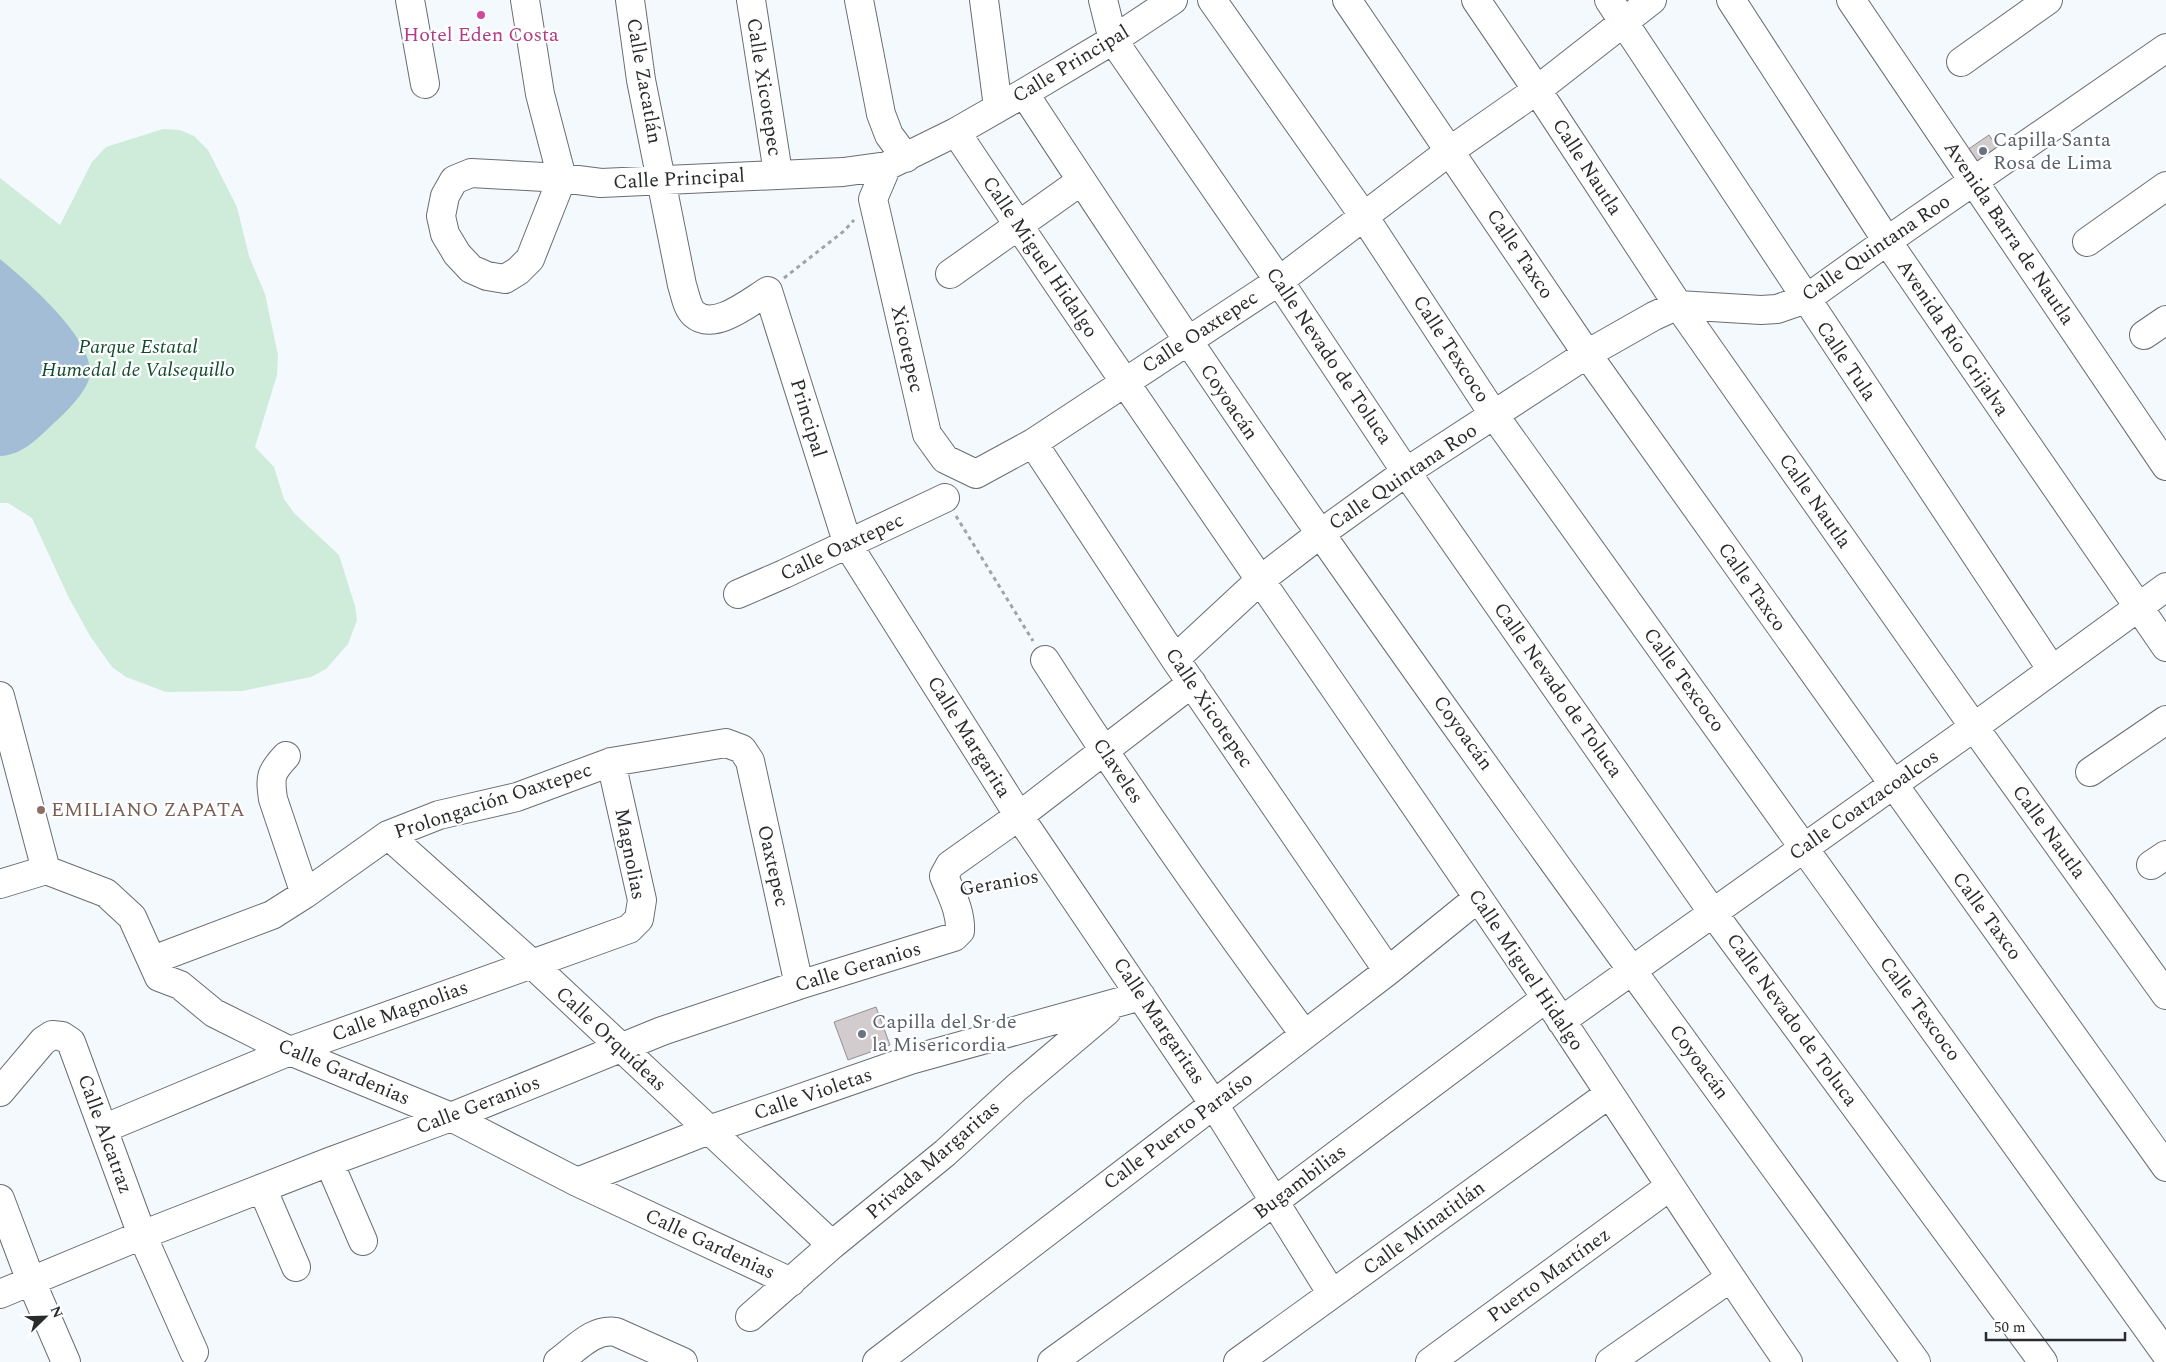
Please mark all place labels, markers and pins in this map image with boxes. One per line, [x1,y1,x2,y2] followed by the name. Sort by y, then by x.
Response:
[475,9,487,21] marker: Hotel Eden Costa
[403,20,559,50] place label: Hotel Eden Costa
[1993,125,2112,178] place label: Capilla Santa Rosa de Lima
[1977,145,1989,157] marker: Capilla Santa Rosa de Lima
[51,795,245,825] place label: EMILIANO ZAPATA
[35,804,47,816] marker: EMILIANO ZAPATA
[872,1007,1017,1060] place label: Capilla del Sr de la Misericordia
[856,1028,868,1040] marker: Capilla del Sr de la Misericordia

